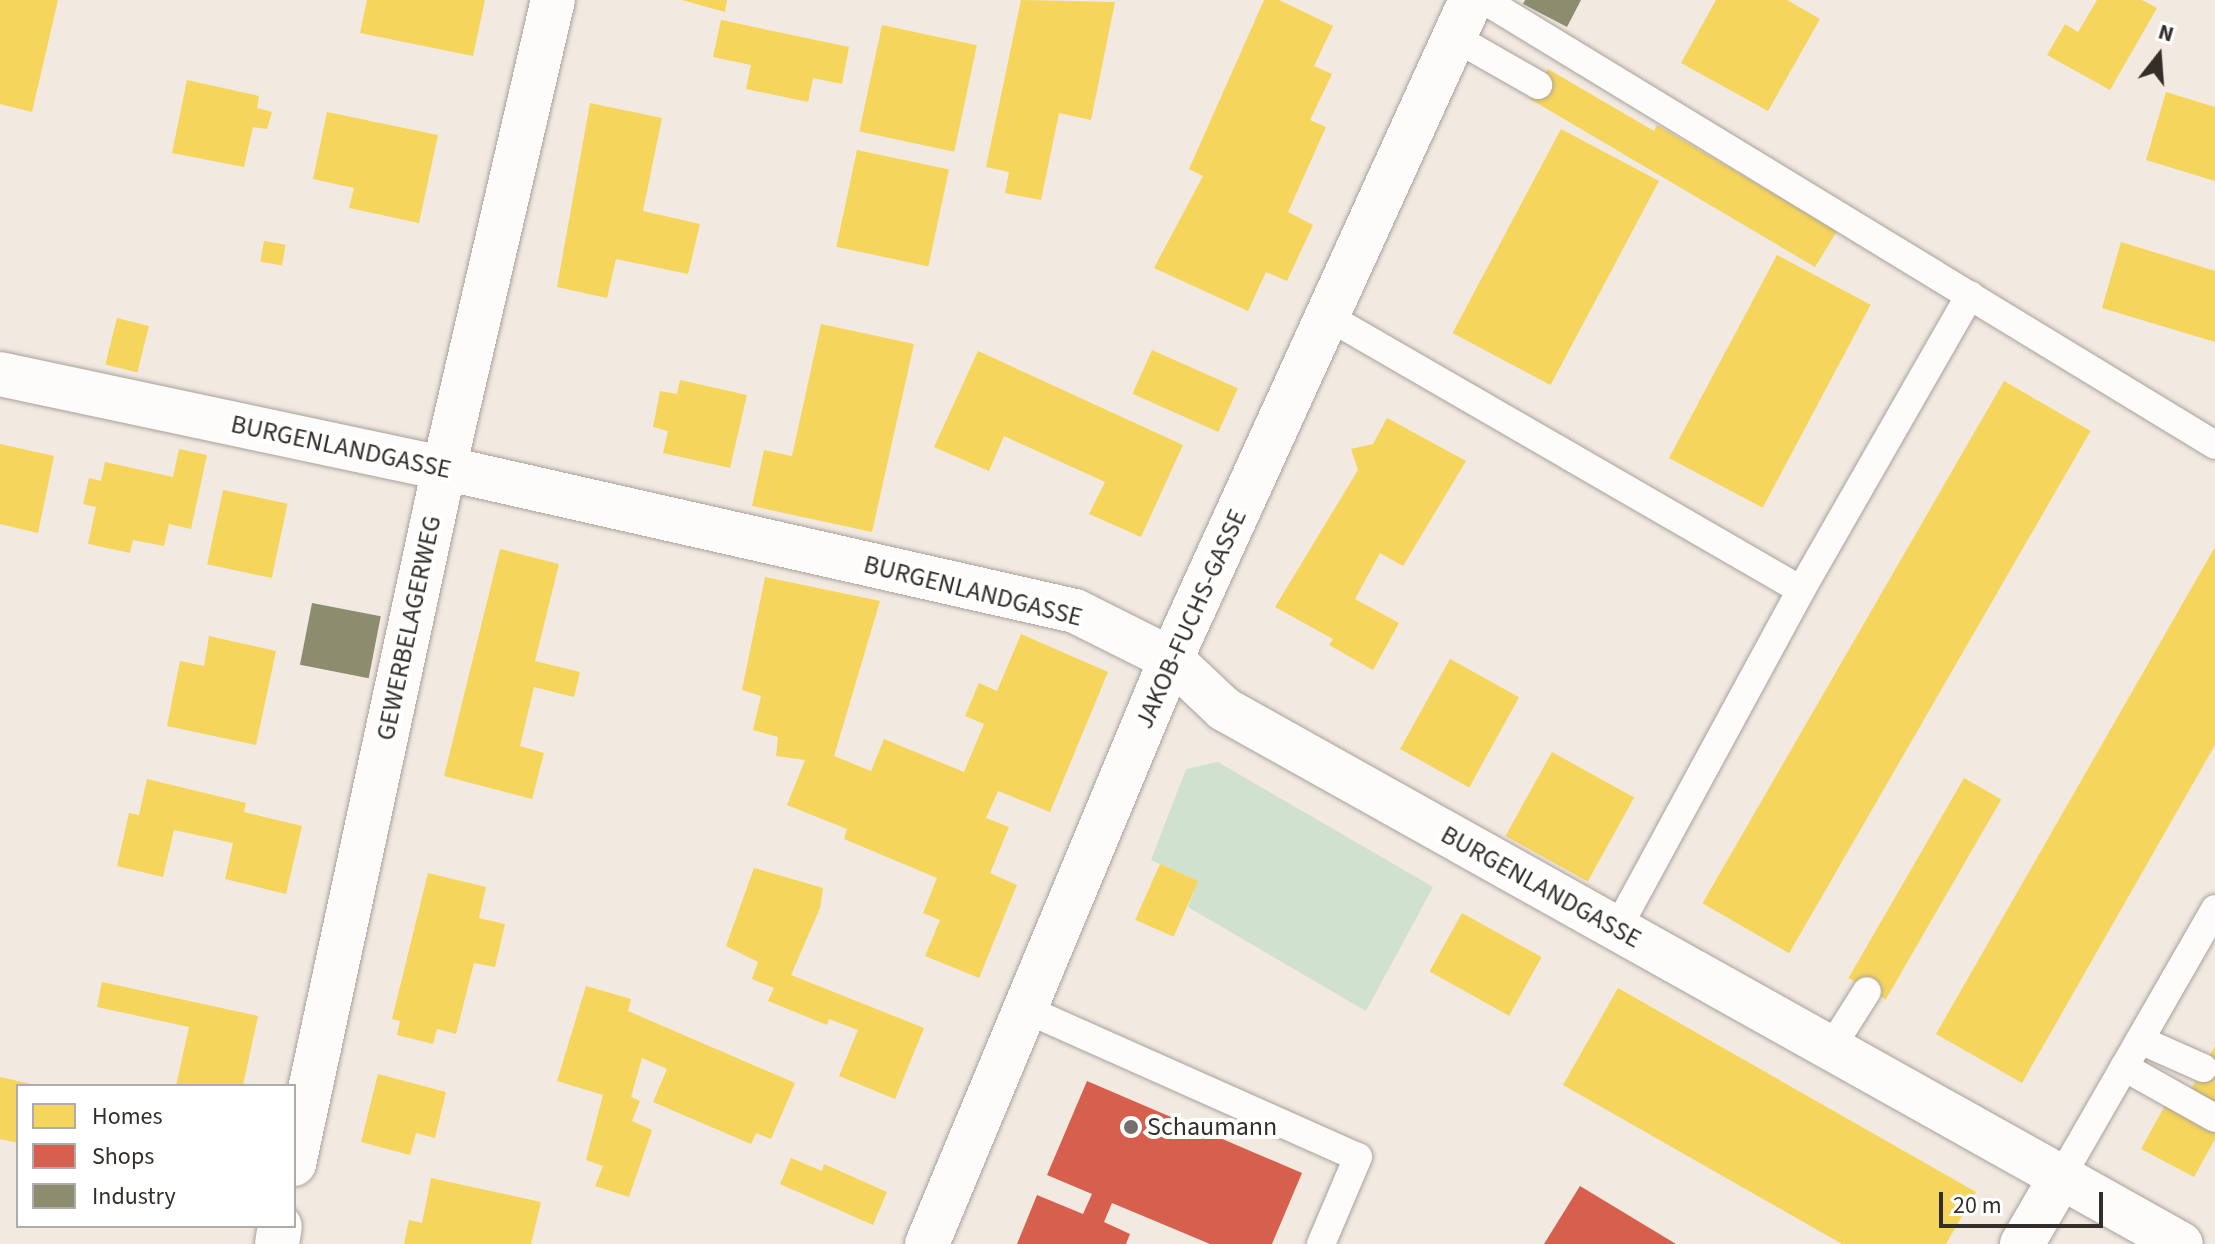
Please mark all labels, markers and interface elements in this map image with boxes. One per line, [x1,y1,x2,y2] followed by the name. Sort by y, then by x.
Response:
[2119,16,2199,96] north arrow
[2154,16,2178,50] text: N
[228,408,454,486] street label: BURGENLANDGASSE
[1129,505,1253,733] street label: JAKOB-FUCHS-GASSE
[370,513,448,743] street label: GEWERBELAGERWEG
[860,549,1086,633] street label: BURGENLANDGASSE
[1435,819,1647,955] street label: BURGENLANDGASSE
[16,1084,296,1228] legend
[92,1099,163,1134] text: Homes
[1147,1111,1277,1143] place label: Schaumann
[1122,1118,1140,1136] marker: Schaumann
[92,1139,154,1174] text: Shops
[1943,1176,2107,1226] scale bar
[92,1179,176,1214] text: Industry
[1953,1188,2002,1223] text: 20 m

